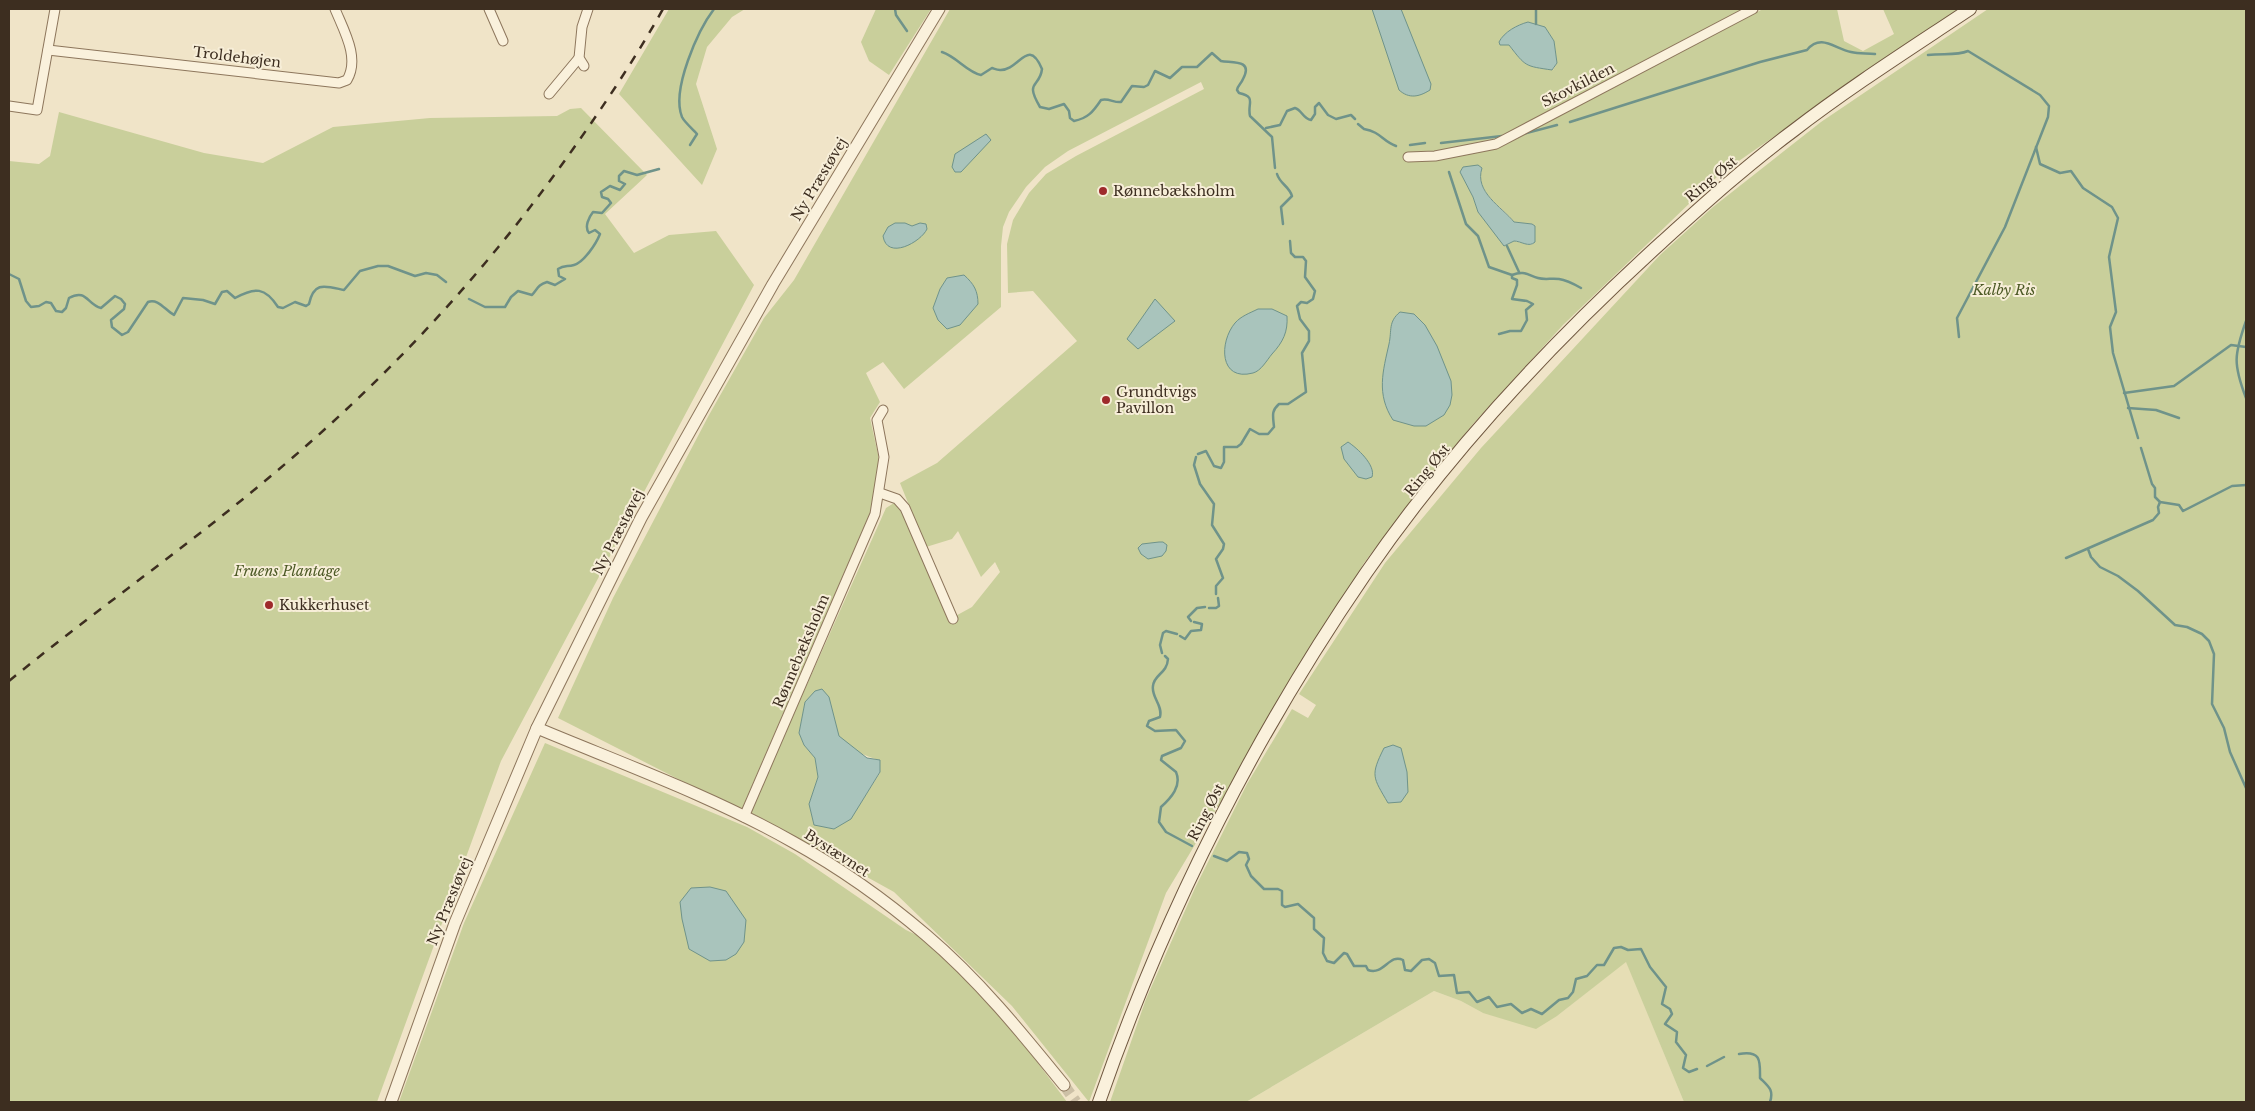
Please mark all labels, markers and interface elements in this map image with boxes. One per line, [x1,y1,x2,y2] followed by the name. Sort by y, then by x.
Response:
[192,43,282,71] street label: Troldehøjen
[1538,59,1618,111] street label: Skovkilden
[787,134,851,224] street label: Ny Præstøvej
[1681,152,1741,206] street label: Ring Øst
[1113,182,1235,200] place label: Rønnebæksholm
[1097,185,1109,197] marker: Rønnebæksholm
[1972,281,2035,299] park label: Kalby Ris
[1116,383,1197,417] place label: Grundtvigs Pavillon
[1100,394,1112,406] marker: Grundtvigs Pavillon
[1400,439,1454,500] street label: Ring Øst
[589,486,647,578] street label: Ny Præstøvej
[233,562,341,580] park label: Fruens Plantage
[769,591,833,711] street label: Rønnebæksholm
[279,596,370,614] place label: Kukkerhuset
[263,599,275,611] marker: Kukkerhuset
[1184,779,1229,844] street label: Ring Øst
[801,825,874,881] street label: Bystævnet
[423,854,475,948] street label: Ny Præstøvej

